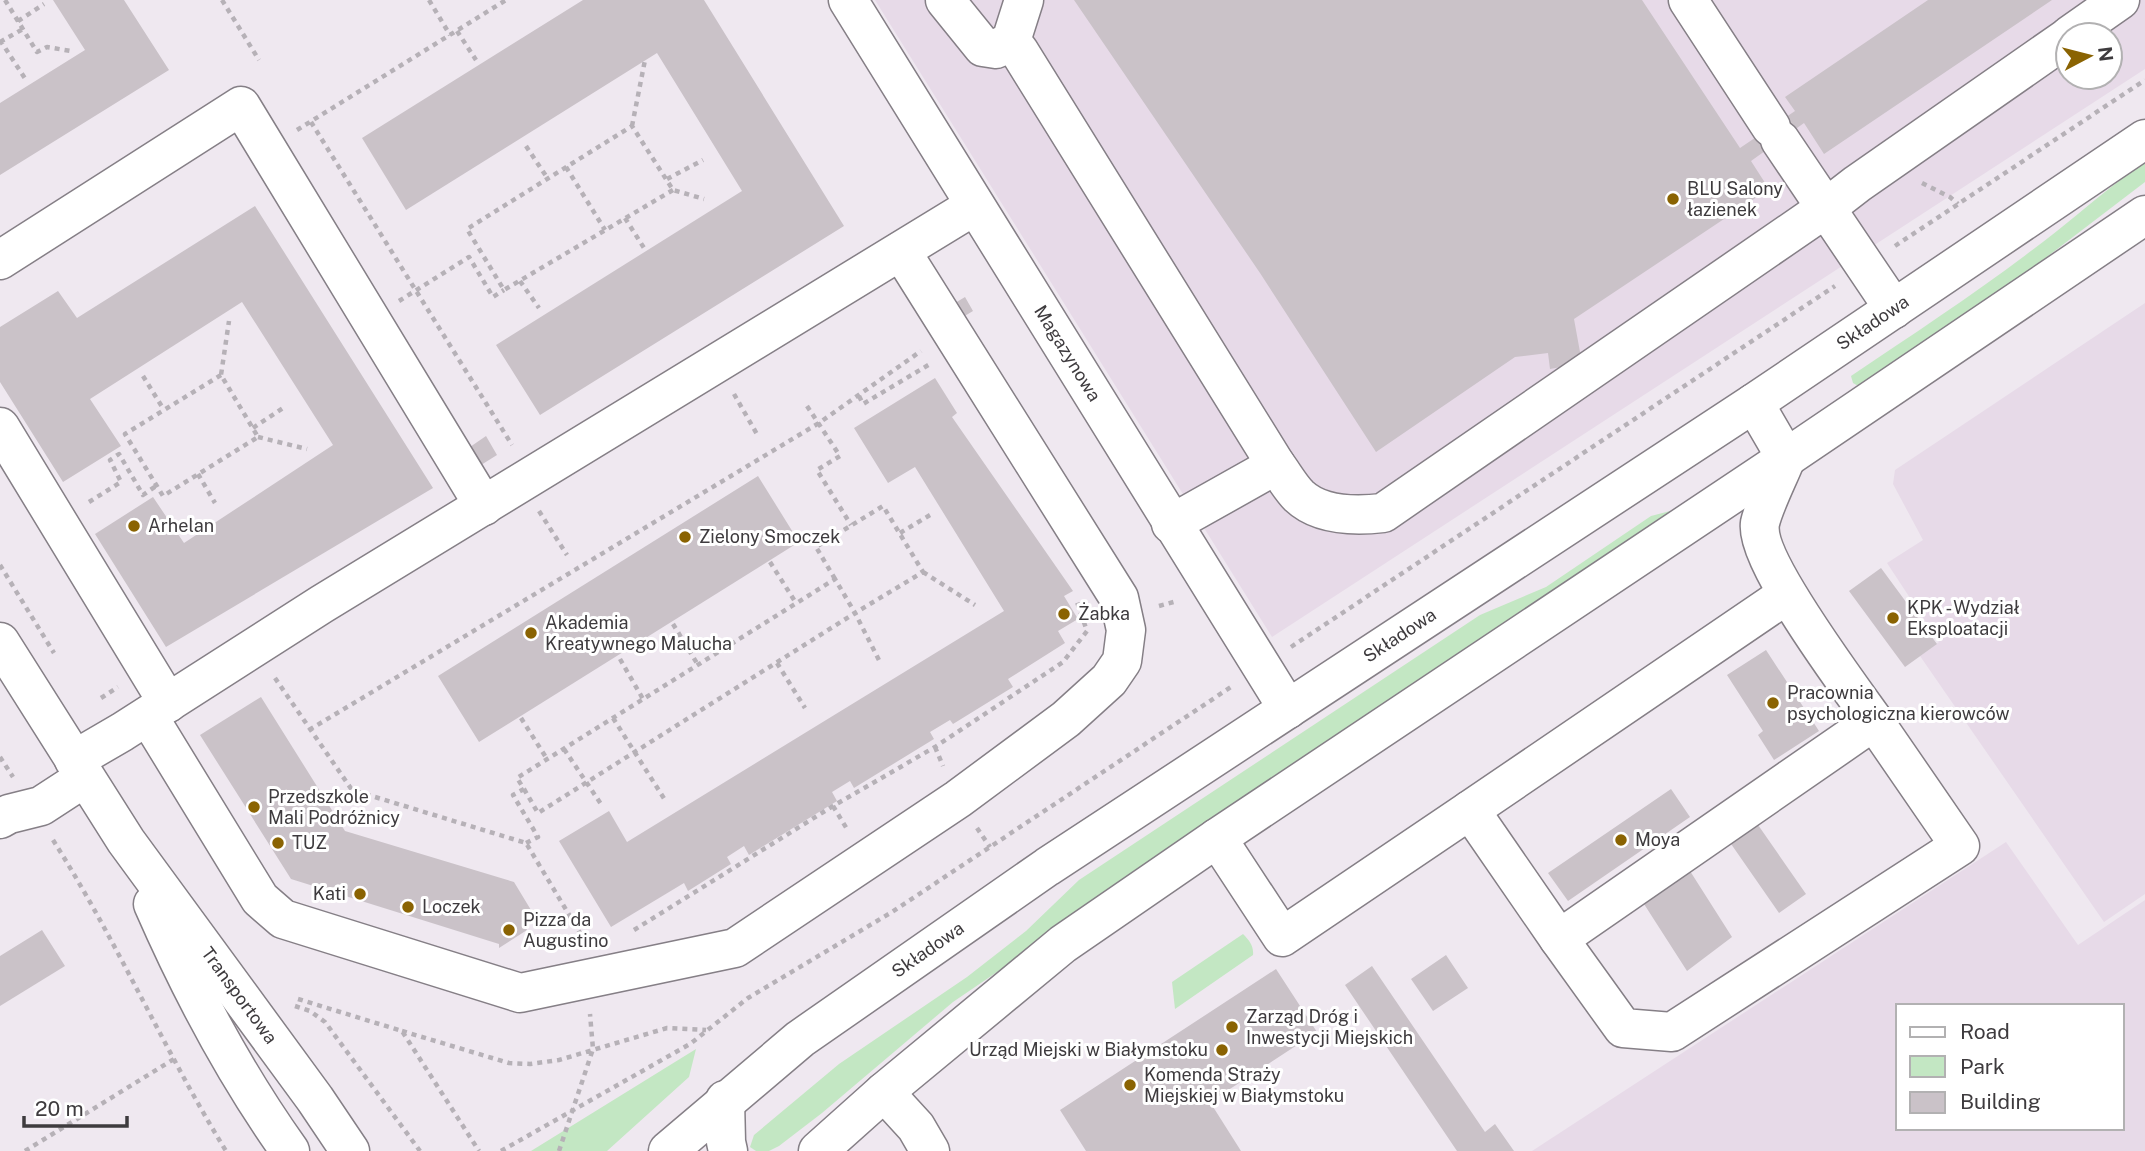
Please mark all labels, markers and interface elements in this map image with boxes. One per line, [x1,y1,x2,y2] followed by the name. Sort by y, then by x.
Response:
[2054,21,2124,91] north arrow
[2094,45,2118,63] text: N
[1687,178,1783,220] place label: BLU Salony łazienek
[1665,191,1681,207] marker: BLU Salony łazienek
[1832,291,1913,354] street label: Składowa
[1030,301,1105,405] street label: Magazynowa
[148,515,214,536] place label: Arhelan
[126,518,142,534] marker: Arhelan
[699,526,840,547] place label: Zielony Smoczek
[677,529,693,545] marker: Zielony Smoczek
[1907,597,2020,639] place label: KPK - Wydział Eksploatacji
[1078,602,1130,624] place label: Żabka
[1359,604,1440,667] street label: Składowa
[1056,606,1072,622] marker: Żabka
[1885,610,1901,626] marker: KPK - Wydział Eksploatacji
[545,612,732,654] place label: Akademia Kreatywnego Malucha
[523,625,539,641] marker: Akademia Kreatywnego Malucha
[1787,682,2009,724] place label: Pracownia psychologiczna kierowców
[1765,695,1781,711] marker: Pracownia psychologiczna kierowców
[268,786,400,828] place label: Przedszkole Mali Podróżnicy
[246,799,262,815] marker: Przedszkole Mali Podróżnicy
[1635,829,1680,850] place label: Moya
[292,832,327,853] place label: TUZ
[1613,832,1629,848] marker: Moya
[270,835,286,851] marker: TUZ
[313,883,346,904] place label: Kati
[352,886,368,902] marker: Kati
[422,896,481,917] place label: Loczek
[400,899,416,915] marker: Loczek
[523,909,608,951] place label: Pizza da Augustino
[888,917,968,982] street label: Składowa
[501,922,517,938] marker: Pizza da Augustino
[197,943,282,1048] street label: Transportowa
[1896,1004,2124,1130] legend
[1246,1006,1413,1048] place label: Zarząd Dróg i Inwestycji Miejskich
[1224,1019,1240,1035] marker: Zarząd Dróg i Inwestycji Miejskich
[1960,1019,2010,1044] text: Road
[969,1039,1208,1060] place label: Urząd Miejski w Białymstoku
[1214,1042,1230,1058] marker: Urząd Miejski w Białymstoku
[1960,1054,2005,1079] text: Park
[1144,1064,1344,1106] place label: Komenda Straży Miejskiej w Białymstoku
[1122,1077,1138,1093] marker: Komenda Straży Miejskiej w Białymstoku
[24,1084,128,1128] scale bar
[1960,1089,2041,1114] text: Building
[35,1096,84,1121] text: 20 m

